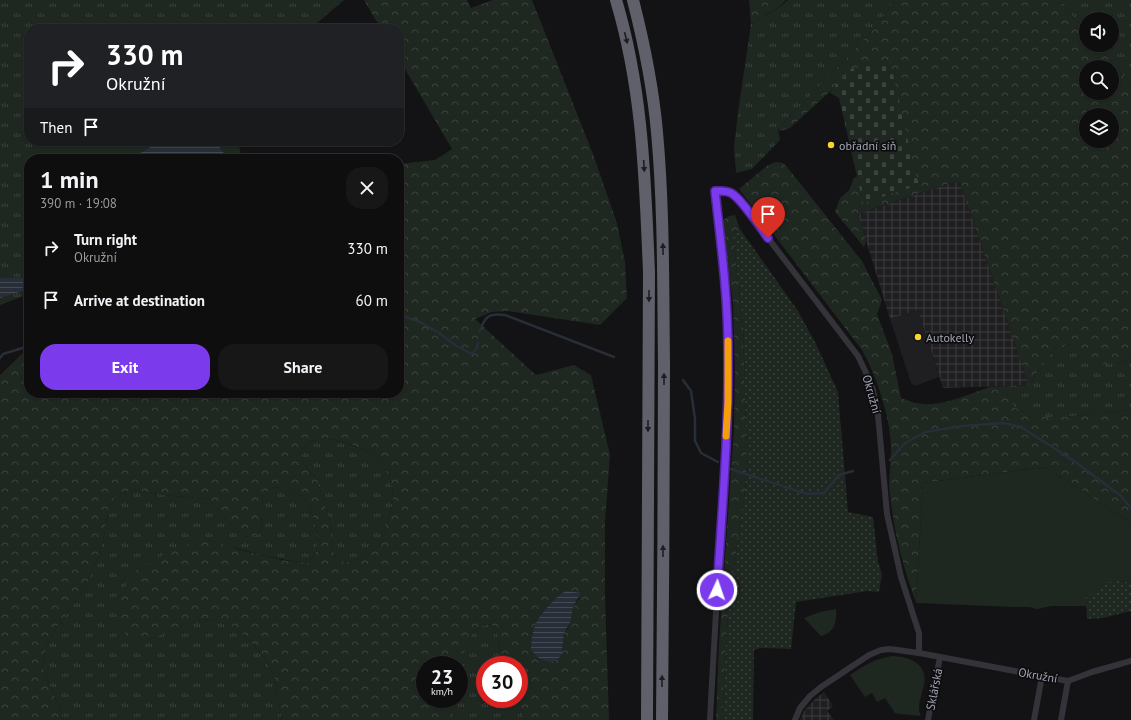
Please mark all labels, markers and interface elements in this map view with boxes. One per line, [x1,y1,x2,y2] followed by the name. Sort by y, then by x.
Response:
[1079,12,1119,148] map controls
[1079,12,1119,52] button: sound
[623,32,629,44] one-way arrow
[106,36,183,73] text: 330 m
[40,40,92,92] icon: right
[1079,60,1119,100] button: search
[106,72,165,95] text: Okružní
[1079,108,1119,148] button: layers
[80,116,102,138] icon: arrive
[40,118,72,137] text: Then
[839,138,896,153] place label: obřadní síň
[826,140,836,150] marker: obřadní síň
[641,160,648,172] one-way arrow
[40,164,99,195] text: 1 min
[346,167,388,209] button: close
[40,195,117,212] text: 390 m · 19:08
[751,197,785,238] pin
[757,203,779,225] icon: arrive
[74,230,137,249] text: Turn right
[40,237,62,259] icon: right
[347,239,388,258] text: 330 m
[660,242,666,255] one-way arrow
[74,249,117,266] text: Okružní
[40,289,62,311] icon: arrive
[646,290,652,303] one-way arrow
[74,291,205,310] text: Arrive at destination
[355,291,388,310] text: 60 m
[926,330,975,345] place label: Autokelly
[913,332,923,342] marker: Autokelly
[40,344,210,390] button: Exit
[218,344,388,390] button: Share
[661,372,667,385] one-way arrow
[859,373,885,415] street label: Okružní
[645,420,651,433] one-way arrow
[660,544,666,557] one-way arrow
[696,569,738,611] position arrow
[476,656,528,708] speed limit sign: 30
[431,664,453,690] text: 23
[1017,664,1059,686] street label: Okružní
[923,667,945,711] street label: Sklářská
[659,674,665,687] one-way arrow
[431,685,453,698] text: km/h

